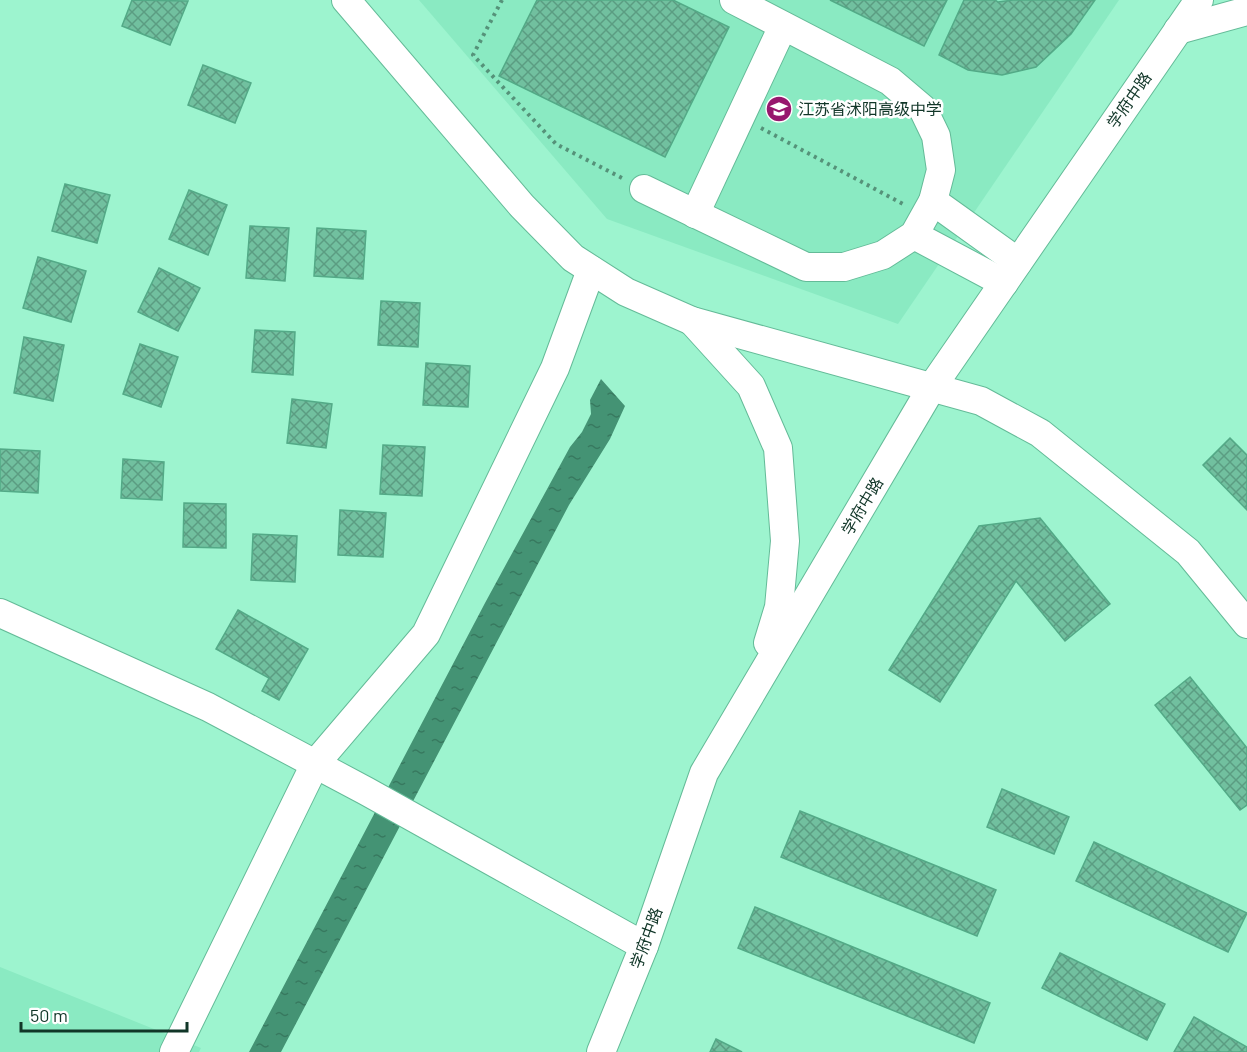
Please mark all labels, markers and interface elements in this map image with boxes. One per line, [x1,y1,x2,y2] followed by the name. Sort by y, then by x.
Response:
[1102,68,1155,131] street label: 学府中路
[764,94,794,124] school or university icon: 江苏省沭阳高级中学
[798,99,942,118] place label: 江苏省沭阳高级中学
[837,473,886,538] street label: 学府中路
[626,905,665,971] street label: 学府中路
[21,995,188,1033] scale bar
[30,1004,68,1026] text: 50 m

